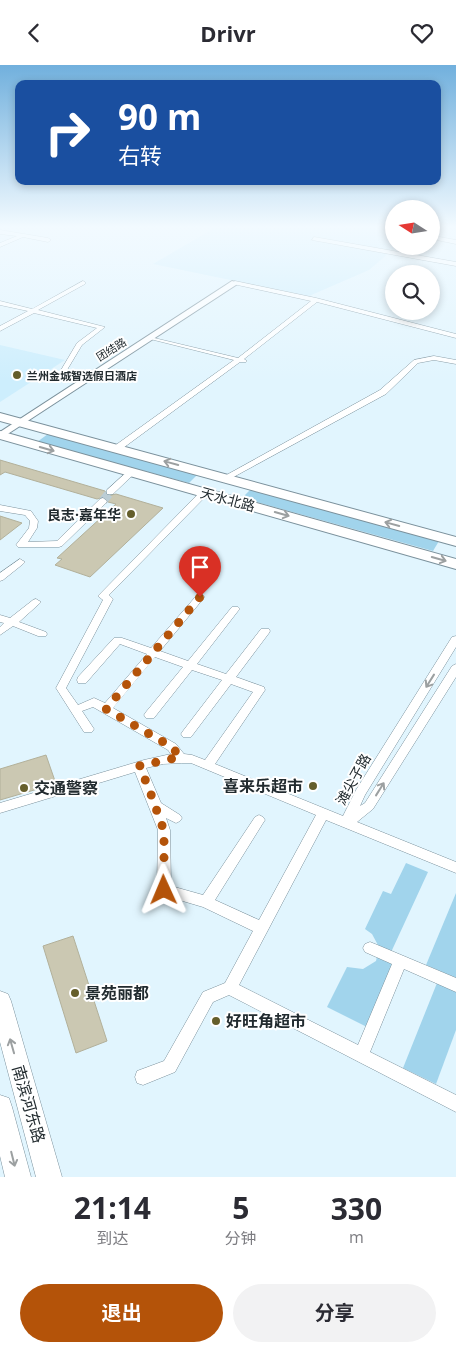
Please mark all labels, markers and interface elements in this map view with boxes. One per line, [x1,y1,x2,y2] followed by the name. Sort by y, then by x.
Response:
[200,18,256,48] text: Drivr
[20,19,48,47] icon: back
[408,19,436,47] icon: heart
[118,93,201,140] text: 90 m
[35,100,100,165] icon: right
[118,140,162,170] text: 右转
[385,200,440,255] north arrow
[385,200,440,320] map controls
[385,265,440,320] button: search
[93,334,129,364] street label: 团结路
[27,368,137,383] place label: 兰州金城智选假日酒店
[11,369,23,381] marker: 兰州金城智选假日酒店
[39,444,55,454] one-way arrow
[164,458,180,468] one-way arrow
[198,483,258,515] street label: 天水北路
[47,505,121,524] place label: 良志·嘉年华
[125,508,137,520] marker: 良志·嘉年华
[274,510,290,520] one-way arrow
[385,519,401,529] one-way arrow
[179,546,221,597] pin
[186,553,214,581] icon: arrive
[430,554,446,564] one-way arrow
[425,673,435,687] one-way arrow
[331,750,375,808] street label: 滩尖子路
[223,775,303,797] place label: 喜来乐超市
[34,777,98,799] place label: 交通警察
[307,780,319,792] marker: 喜来乐超市
[18,782,30,794] marker: 交通警察
[375,783,385,797] one-way arrow
[137,863,189,915] position arrow
[85,982,149,1004] place label: 景苑丽都
[69,987,81,999] marker: 景苑丽都
[226,1010,306,1032] place label: 好旺角超市
[210,1015,222,1027] marker: 好旺角超市
[7,1038,17,1054] one-way arrow
[7,1063,51,1145] street label: 南滨河东路
[9,1151,19,1167] one-way arrow
[74,1187,151,1228] text: 21:14
[232,1187,249,1228] text: 5
[331,1188,382,1229] text: 330
[349,1226,364,1248] text: m
[96,1227,128,1249] text: 到达
[225,1227,257,1249] text: 分钟
[20,1284,223,1342] button: 退出
[233,1284,436,1342] button: 分享

